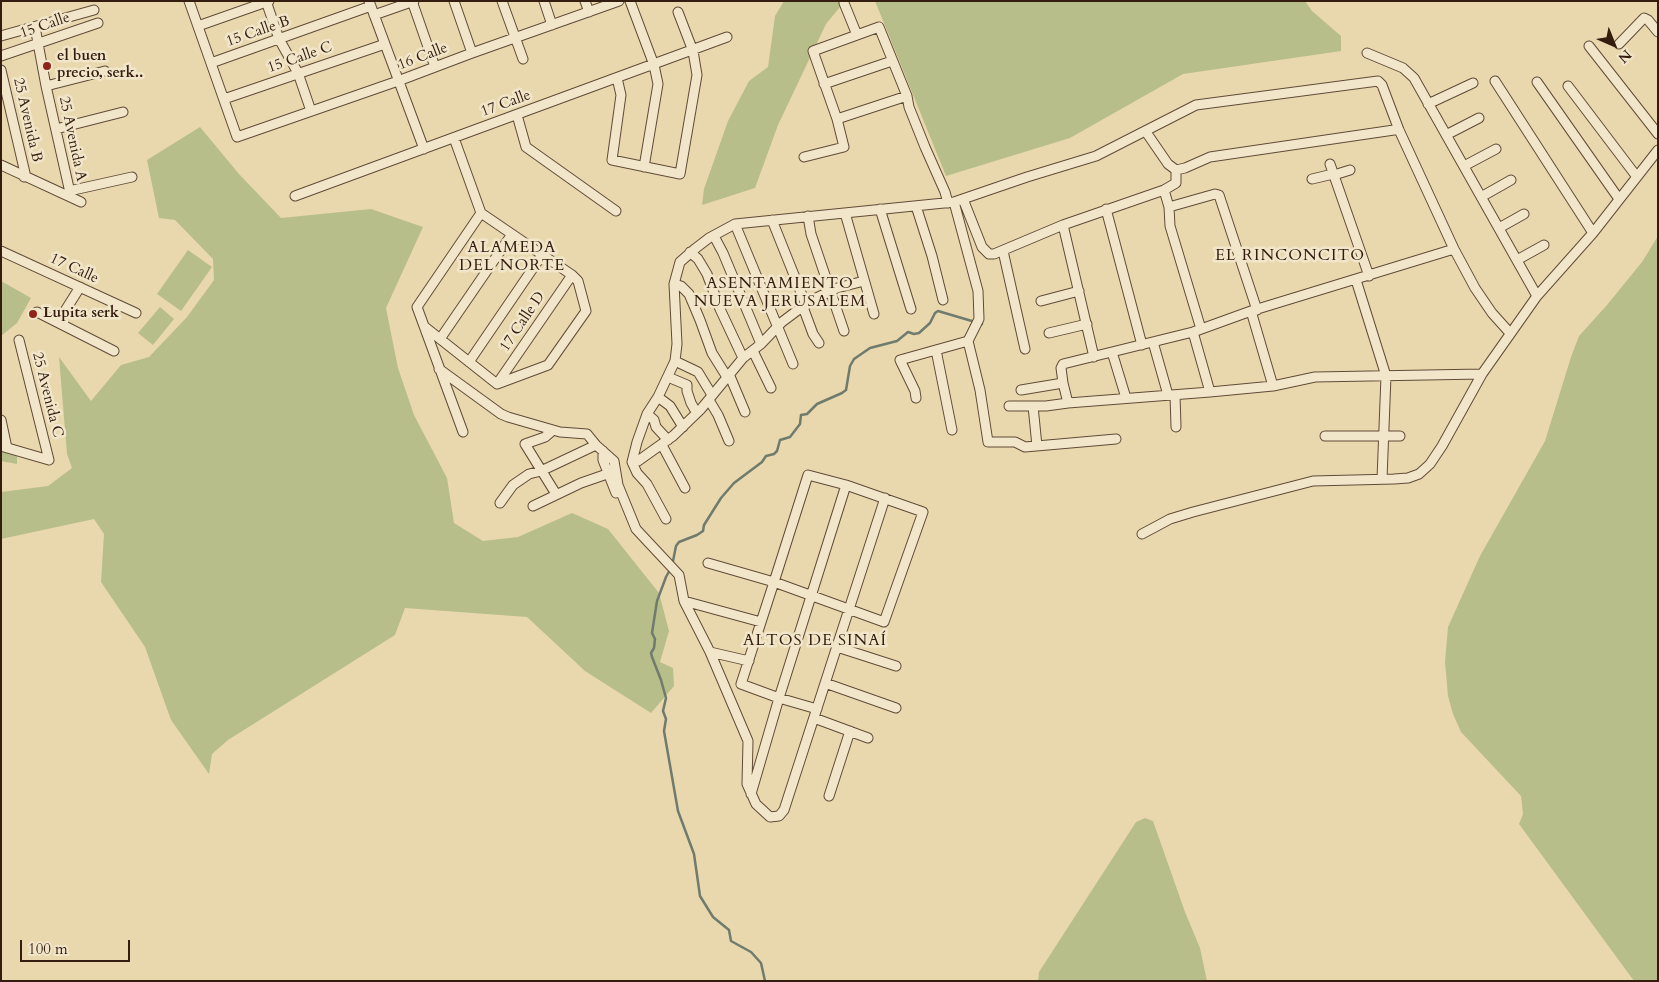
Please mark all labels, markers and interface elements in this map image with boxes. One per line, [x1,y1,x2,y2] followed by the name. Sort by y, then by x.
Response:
[18,9,72,43] street label: 15 Calle
[224,13,292,51] street label: 15 Calle B
[1589,20,1639,70] north arrow
[265,39,335,77] street label: 15 Calle C
[396,39,450,75] street label: 16 Calle
[1614,45,1636,67] text: N
[57,48,143,83] place label: el buen precio, serk..
[41,60,53,72] marker: el buen precio, serk..
[9,76,45,164] street label: 25 Avenida B
[479,87,533,121] street label: 17 Calle
[54,95,90,183] street label: 25 Avenida A
[458,238,566,276] district label: ALAMEDA DEL NORTE
[1213,246,1367,266] district label: EL RINCONCITO
[47,250,101,288] street label: 17 Calle
[692,274,868,312] district label: ASENTAMIENTO NUEVA JERUSALEM
[497,289,549,355] street label: 17 Calle D
[43,305,119,323] place label: Lupita serk
[27,308,39,320] marker: Lupita serk
[28,351,66,439] street label: 25 Avenida C
[741,631,889,651] district label: ALTOS DE SINAÍ
[22,930,132,962] scale bar
[28,939,68,959] text: 100 m

